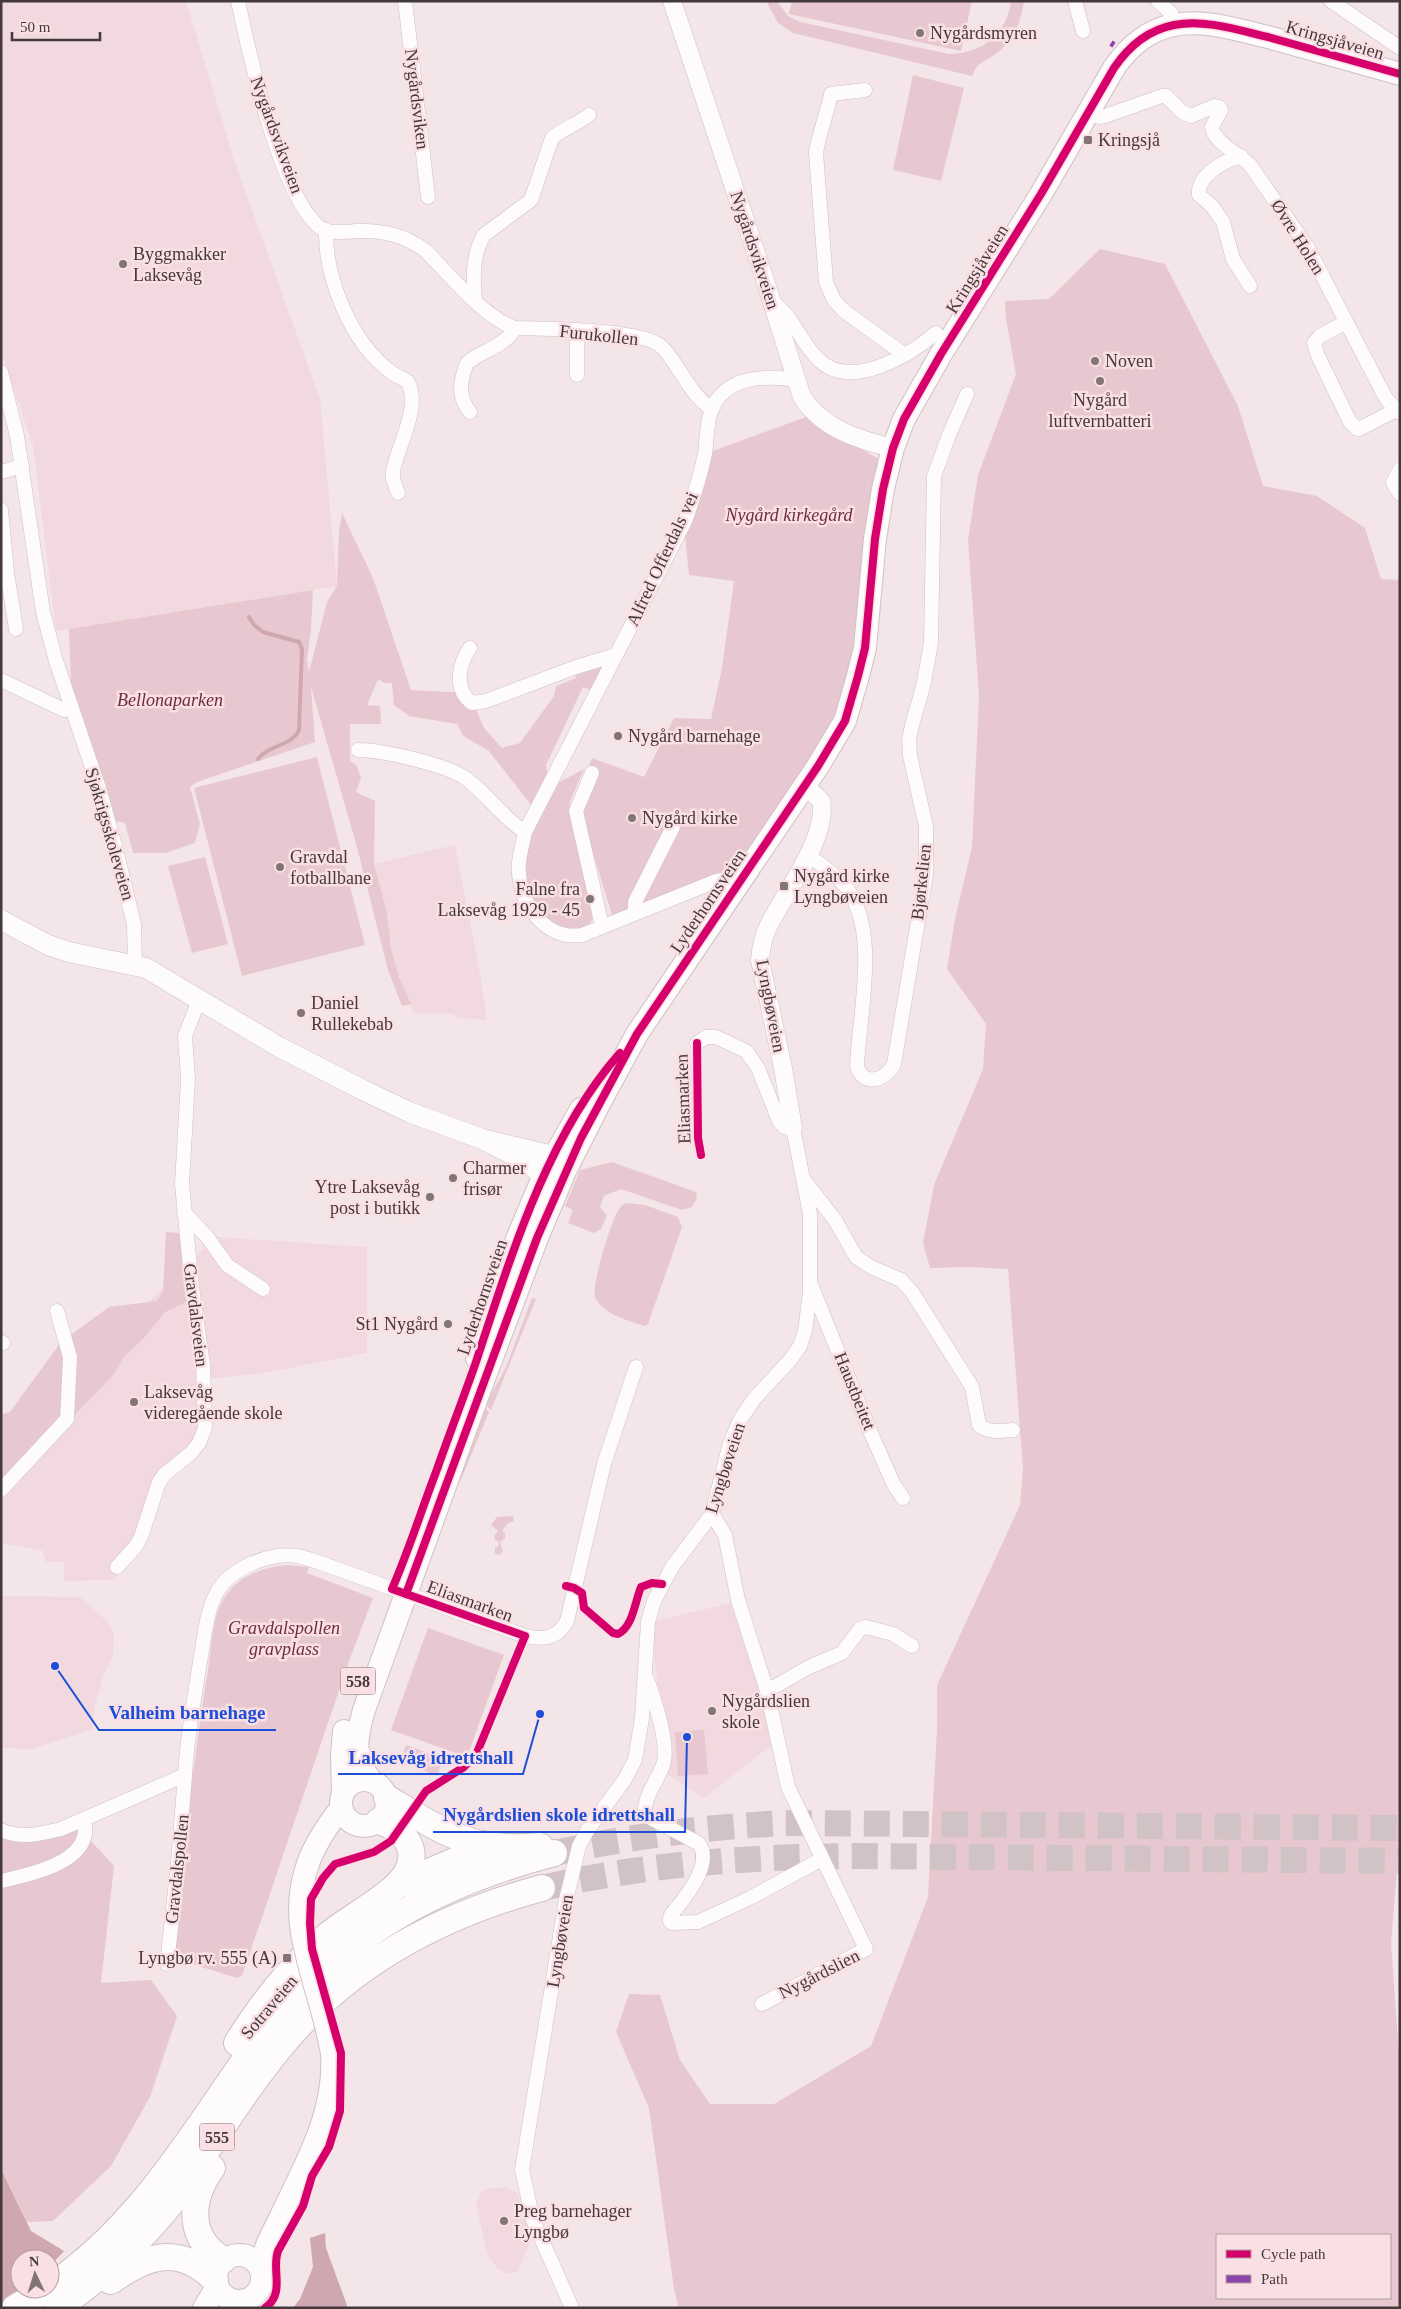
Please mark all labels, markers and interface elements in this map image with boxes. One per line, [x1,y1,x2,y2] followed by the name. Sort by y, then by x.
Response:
[12,10,100,42] scale bar
[1284,16,1386,64] street label: Kringsjåveien
[20,19,51,35] text: 50 m
[930,23,1037,43] place label: Nygårdsmyren
[914,27,926,39] marker: Nygårdsmyren
[401,48,433,150] street label: Nygårdsviken
[247,74,307,196] street label: Nygårdsvikveien
[1098,130,1160,150] place label: Kringsjå
[1082,134,1094,146] marker: Kringsjå
[726,188,784,312] street label: Nygårdsvikveien
[1267,196,1329,278] street label: Øvre Holen
[942,221,1012,317] street label: Kringsjåveien
[133,244,226,285] place label: Byggmakker Laksevåg
[117,258,129,270] marker: Byggmakker Laksevåg
[559,321,639,349] street label: Furukollen
[1105,351,1153,371] place label: Noven
[1089,355,1101,367] marker: Noven
[1094,375,1106,387] marker: Nygård luftvernbatteri
[1049,390,1151,431] place label: Nygård luftvernbatteri
[622,489,702,629] street label: Alfred Offerdals vei
[724,505,854,525] park label: Nygård kirkegård
[117,690,223,710] park label: Bellonaparken
[628,726,760,746] place label: Nygård barnehage
[612,730,624,742] marker: Nygård barnehage
[82,765,138,903] street label: Sjøkrigsskoleveien
[642,808,737,828] place label: Nygård kirke
[626,812,638,824] marker: Nygård kirke
[907,843,935,921] street label: Bjørkelien
[666,845,750,957] street label: Lyderhornsveien
[290,847,371,888] place label: Gravdal fotballbane
[274,861,286,873] marker: Gravdal fotballbane
[794,866,889,907] place label: Nygård kirke Lyngbøveien
[438,879,580,920] place label: Falne fra Laksevåg 1929 - 45
[778,880,790,892] marker: Nygård kirke Lyngbøveien
[584,893,596,905] marker: Falne fra Laksevåg 1929 - 45
[752,958,790,1054] street label: Lyngbøveien
[311,993,393,1034] place label: Daniel Rullekebab
[295,1007,307,1019] marker: Daniel Rullekebab
[671,1054,695,1144] street label: Eliasmarken
[463,1158,526,1199] place label: Charmer frisør
[447,1172,459,1184] marker: Charmer frisør
[315,1177,420,1218] place label: Ytre Laksevåg post i butikk
[424,1191,436,1203] marker: Ytre Laksevåg post i butikk
[453,1237,511,1357] street label: Lyderhornsveien
[180,1262,212,1368] street label: Gravdalsveien
[356,1314,438,1334] place label: St1 Nygård
[442,1318,454,1330] marker: St1 Nygård
[830,1349,880,1433] street label: Haustbeitet
[144,1382,282,1423] place label: Laksevåg videregående skole
[128,1396,140,1408] marker: Laksevåg videregående skole
[701,1420,749,1516] street label: Lyngbøveien
[424,1576,516,1626] street label: Eliasmarken
[228,1618,340,1659] park label: Gravdalspollen gravplass
[340,1668,376,1694] road number: 558
[722,1691,810,1732] place label: Nygårdslien skole
[99,1696,276,1730] callout: Valheim barnehage
[108,1702,266,1723] text: Valheim barnehage
[706,1705,718,1717] marker: Nygårdslien skole
[338,1740,523,1774] callout: Laksevåg idrettshall
[349,1747,513,1768] text: Laksevåg idrettshall
[433,1798,685,1832] callout: Nygårdslien skole idrettshall
[443,1804,675,1825] text: Nygårdslien skole idrettshall
[161,1813,193,1925] street label: Gravdalspollen
[543,1893,577,1989] street label: Lyngbøveien
[775,1945,863,2003] street label: Nygårdslien
[138,1948,277,1969] place label: Lyngbø rv. 555 (A)
[281,1952,293,1964] marker: Lyngbø rv. 555 (A)
[237,1971,301,2043] street label: Sotraveien
[200,2124,234,2150] road number: 555
[514,2201,631,2242] place label: Preg barnehager Lyngbø
[498,2215,510,2227] marker: Preg barnehager Lyngbø
[1216,2234,1391,2299] legend
[1261,2246,1326,2262] text: Cycle path
[10,2249,60,2299] north arrow
[29,2254,40,2269] text: N
[1261,2271,1288,2287] text: Path

